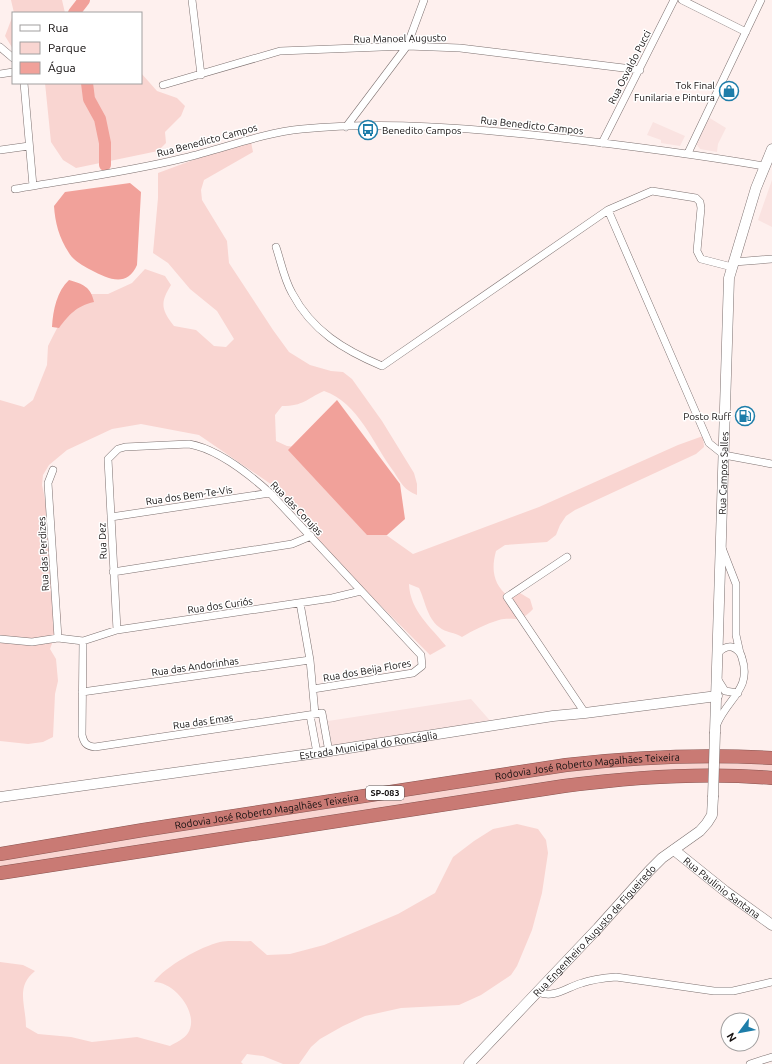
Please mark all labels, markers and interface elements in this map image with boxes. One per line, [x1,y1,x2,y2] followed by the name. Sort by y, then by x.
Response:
[12,12,142,84] legend
[48,21,69,34] text: Rua
[606,28,653,106] street label: Rua Osvaldo Pucci
[353,32,447,45] street label: Rua Manoel Augusto
[48,41,86,54] text: Parque
[48,61,76,74] text: Água
[634,80,715,103] place label: Tok Final Funilaria e Pintura
[718,80,740,102] shop icon: Tok Final Funilaria e Pintura
[480,115,584,136] street label: Rua Benedicto Campos
[357,119,379,141] bus stop icon: Benedito Campos
[156,122,258,159] street label: Rua Benedicto Campos
[382,125,461,136] place label: Benedito Campos
[734,405,756,427] fuel station icon: Posto Ruff
[683,411,731,422] place label: Posto Ruff
[717,431,730,515] street label: Rua Campos Salles
[268,479,325,537] street label: Rua das Corujas
[145,484,233,507] street label: Rua dos Bem-Te-Vis
[36,516,51,592] street label: Rua das Perdizes
[96,522,109,559] street label: Rua Dez
[187,595,253,616] street label: Rua dos Curiós
[151,655,239,678] street label: Rua das Andorinhas
[322,657,412,684] street label: Rua dos Beija Flores
[172,712,234,731] street label: Rua das Emas
[299,729,438,761] street label: Estrada Municipal do Roncáglia
[494,752,680,782] street label: Rodovia José Roberto Magalhães Teixeira
[366,786,404,800] road number: SP-083
[174,792,359,831] street label: Rodovia José Roberto Magalhães Teixeira
[681,855,762,921] street label: Rua Paulinio Santana
[531,863,658,999] street label: Rua Engenheiro Augusto de Figueiredo
[720,1012,760,1052] north arrow
[724,1031,739,1044] text: N

